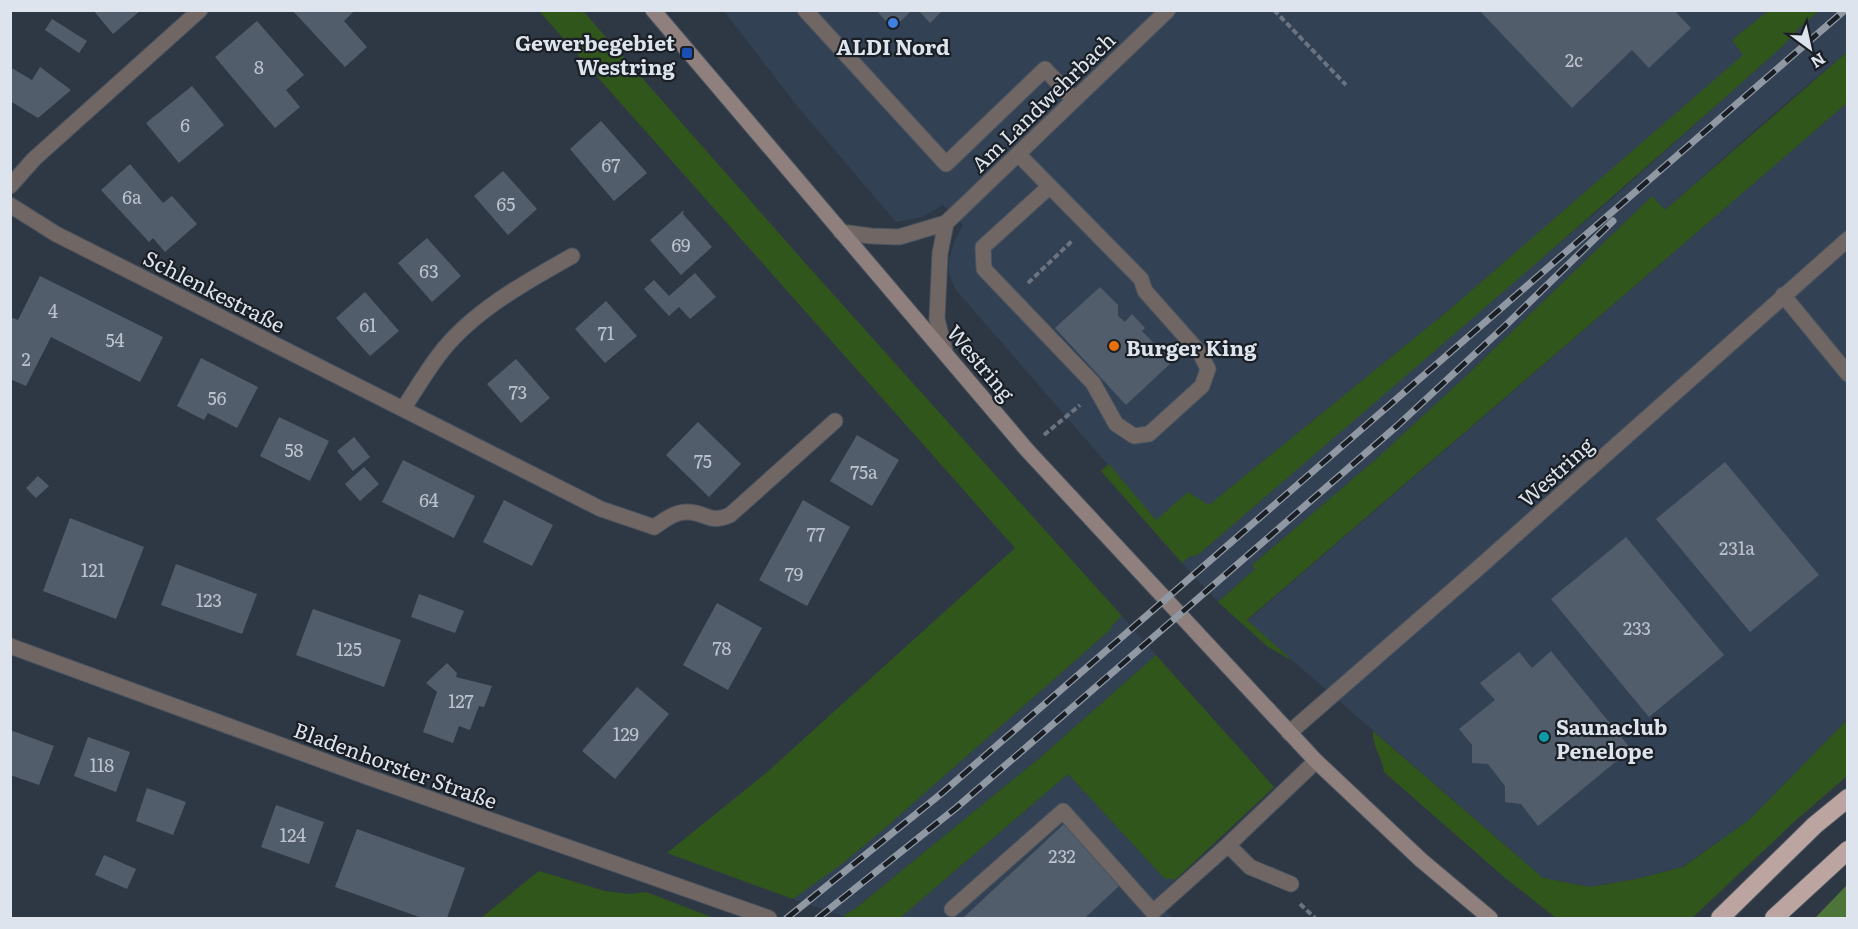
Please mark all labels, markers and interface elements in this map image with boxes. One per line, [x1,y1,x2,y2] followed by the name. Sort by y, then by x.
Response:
[886,16,900,30] marker: ALDI Nord
[1780,18,1840,78] north arrow
[963,24,1121,178] street label: Am Landwehrbach
[515,26,676,81] place label: Gewerbegebiet Westring
[836,30,950,61] place label: ALDI Nord
[680,46,694,60] marker: Gewerbegebiet Westring
[1565,46,1583,73] house number: 2c
[1807,48,1831,75] text: N
[254,53,264,80] house number: 8
[180,111,190,138] house number: 6
[602,151,620,178] house number: 67
[122,183,142,210] house number: 6a
[497,190,515,217] house number: 65
[671,231,691,258] house number: 69
[139,241,291,339] street label: Schlenkestraße
[419,257,439,284] house number: 63
[48,297,58,324] house number: 4
[360,311,377,338] house number: 61
[941,317,1023,407] street label: Westring
[598,319,614,346] house number: 71
[105,326,125,353] house number: 54
[1126,331,1257,362] place label: Burger King
[1107,339,1121,353] marker: Burger King
[21,345,31,372] house number: 2
[509,378,527,405] house number: 73
[208,384,227,411] house number: 56
[1511,429,1600,513] street label: Westring
[284,436,304,463] house number: 58
[694,447,712,474] house number: 75
[850,458,878,485] house number: 75a
[419,486,439,513] house number: 64
[807,520,825,547] house number: 77
[1719,534,1755,561] house number: 231a
[81,556,105,583] house number: 121
[785,560,803,587] house number: 79
[196,586,222,613] house number: 123
[1623,614,1651,641] house number: 233
[712,634,732,661] house number: 78
[336,635,362,662] house number: 125
[448,687,474,714] house number: 127
[1556,710,1667,765] place label: Saunaclub Penelope
[290,713,502,815] street label: Bladenhorster Straße
[613,720,639,747] house number: 129
[1537,730,1551,744] marker: Saunaclub Penelope
[90,751,114,778] house number: 118
[280,821,306,848] house number: 124
[1048,842,1076,869] house number: 232

